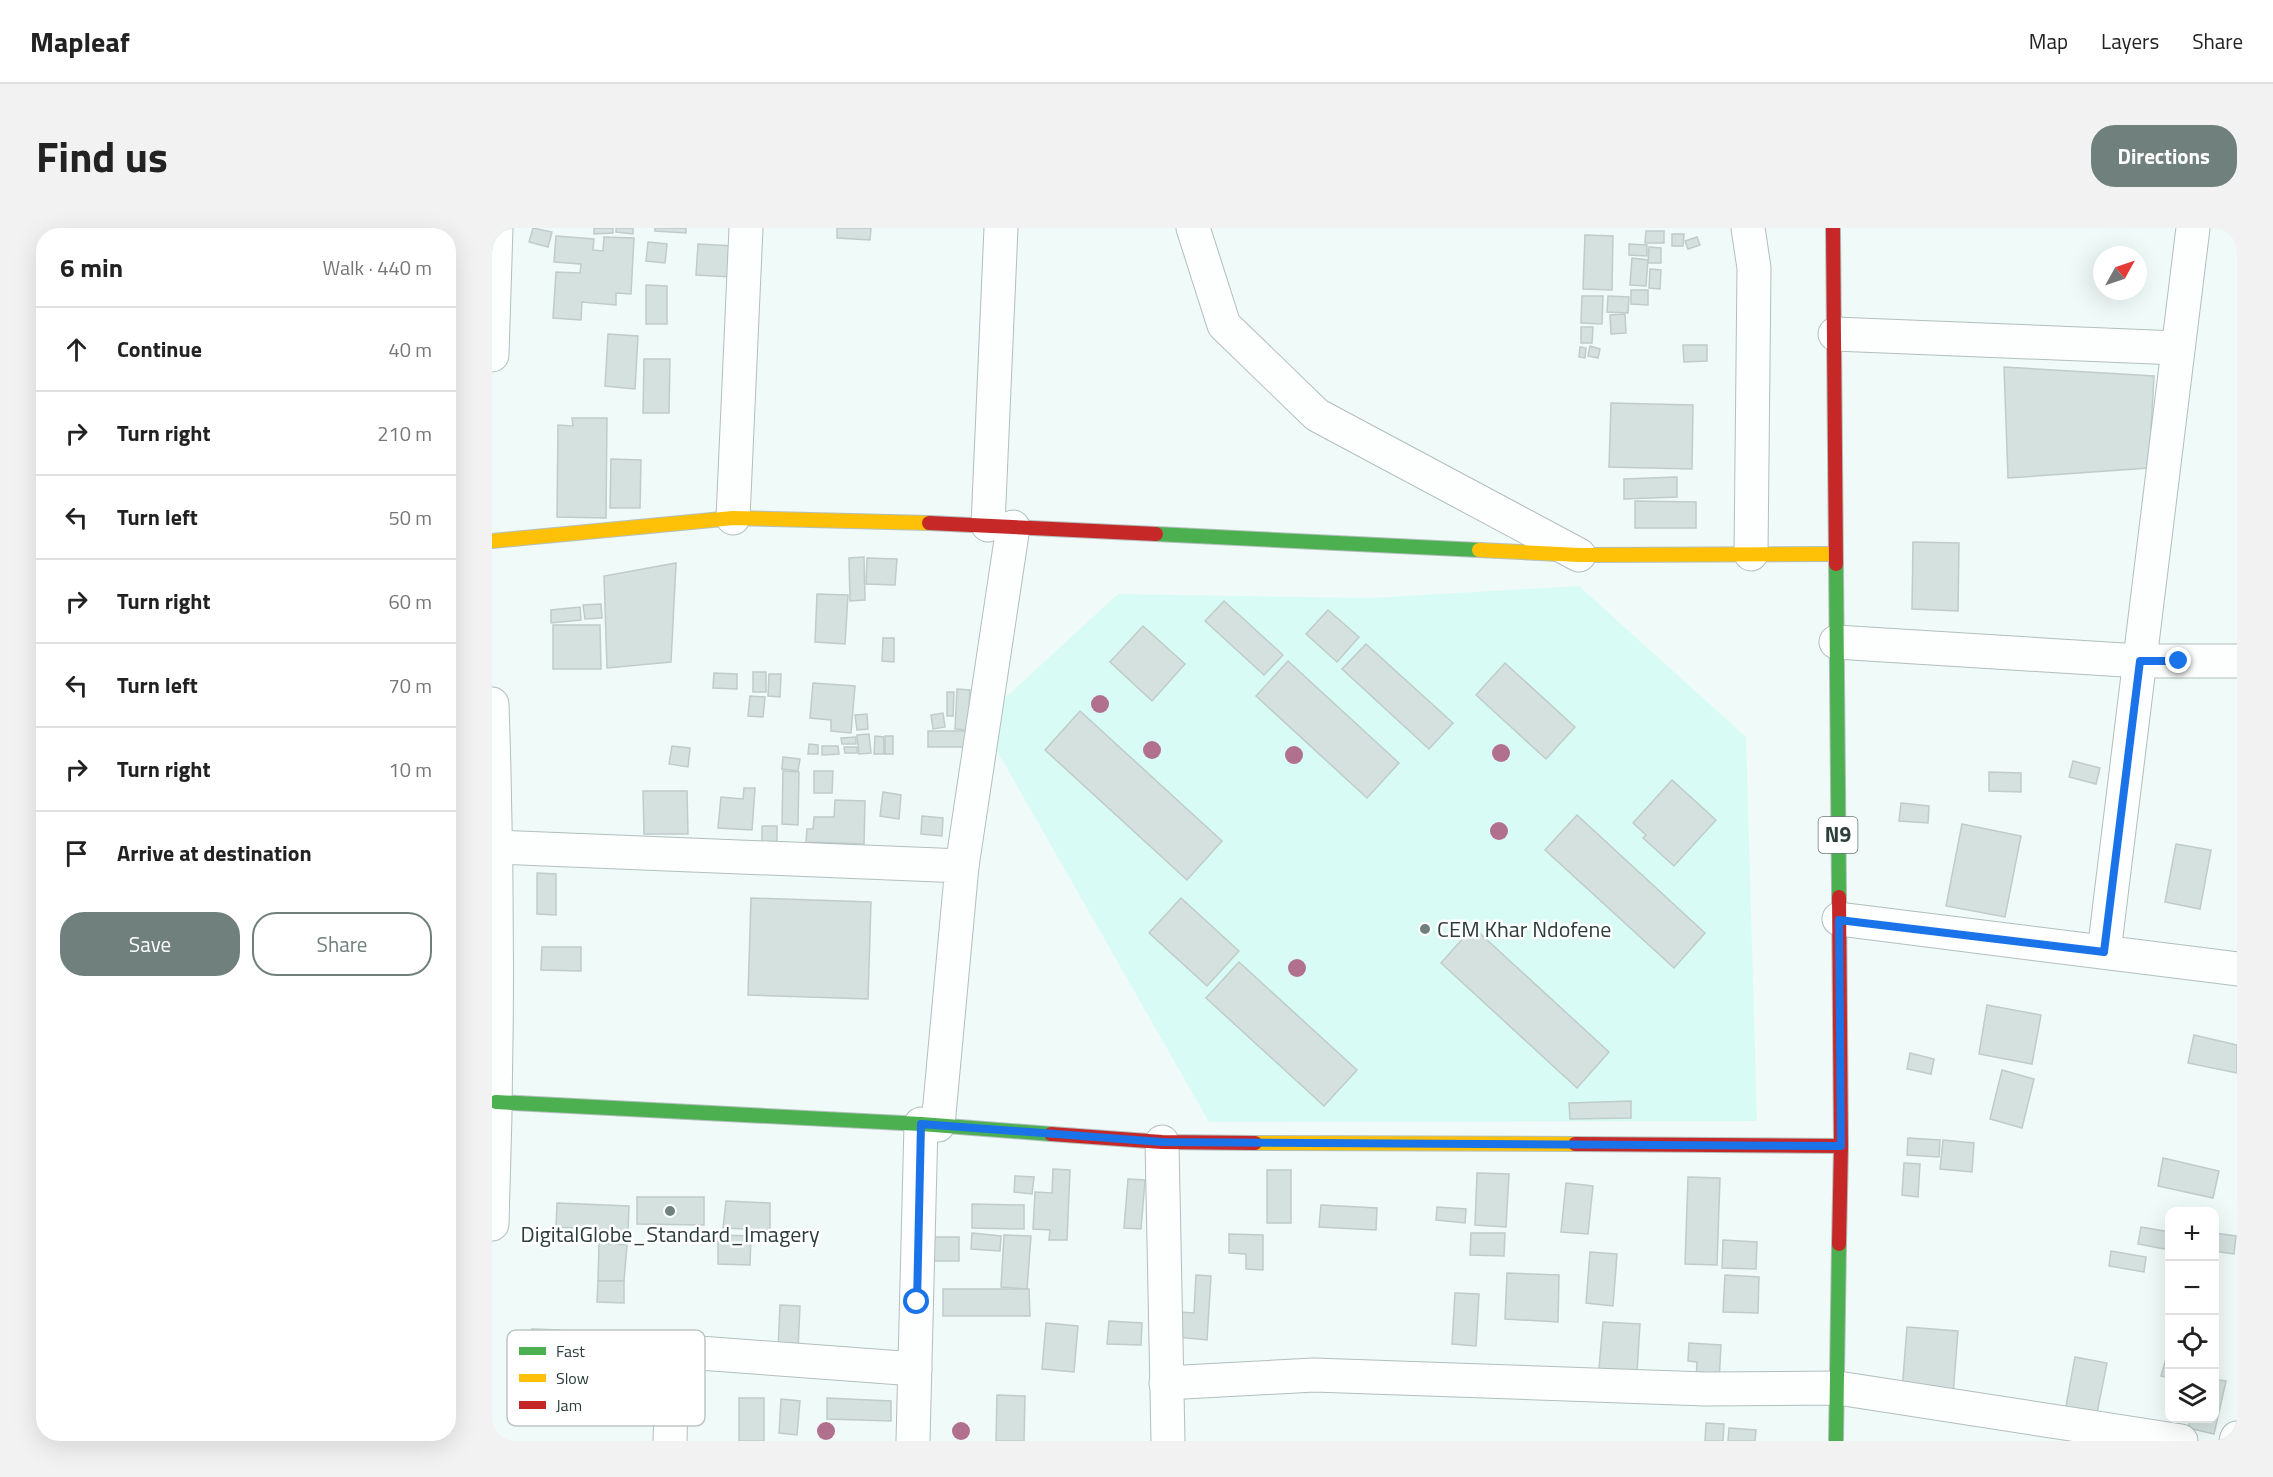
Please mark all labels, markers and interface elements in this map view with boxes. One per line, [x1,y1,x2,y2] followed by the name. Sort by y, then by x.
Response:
[30,20,130,63] text: Mapleaf
[2029,25,2068,57] text: Map
[2101,25,2159,57] text: Layers
[2192,25,2243,57] text: Share
[36,124,168,188] text: Find us
[2091,125,2237,187] button: Directions
[2093,246,2147,300] north arrow
[60,248,123,287] text: 6 min
[323,252,432,283] text: Walk · 440 m
[117,332,202,366] text: Continue
[60,333,93,366] icon: ahead
[388,334,432,365] text: 40 m
[117,416,211,450] text: Turn right
[60,417,93,450] icon: right
[377,418,432,449] text: 210 m
[117,500,198,534] text: Turn left
[60,501,93,534] icon: left
[388,502,432,533] text: 50 m
[117,584,211,618] text: Turn right
[60,585,93,618] icon: right
[388,586,432,617] text: 60 m
[2165,647,2191,673] route end
[117,668,198,702] text: Turn left
[60,669,93,702] icon: left
[388,670,432,701] text: 70 m
[117,752,211,786] text: Turn right
[60,753,93,786] icon: right
[388,754,432,785] text: 10 m
[1818,817,1858,853] road number: N9
[117,836,312,870] text: Arrive at destination
[60,837,93,870] icon: arrive
[60,912,240,976] button: Save
[252,912,432,976] button: Share
[1437,912,1611,946] place label: CEM Khar Ndofene
[1418,922,1432,936] marker: CEM Khar Ndofene
[663,1204,677,1218] marker: DigitalGlobe_Standard_Imagery
[2165,1207,2219,1423] map controls
[2165,1207,2219,1261] button: +
[520,1217,820,1251] place label: DigitalGlobe_Standard_Imagery
[2165,1261,2219,1315] button: −
[903,1288,929,1314] route start
[2165,1315,2219,1369] button: locate
[507,1330,705,1426] legend
[556,1339,585,1363] text: Fast
[556,1366,589,1390] text: Slow
[2165,1369,2219,1423] button: layers
[556,1393,582,1417] text: Jam

